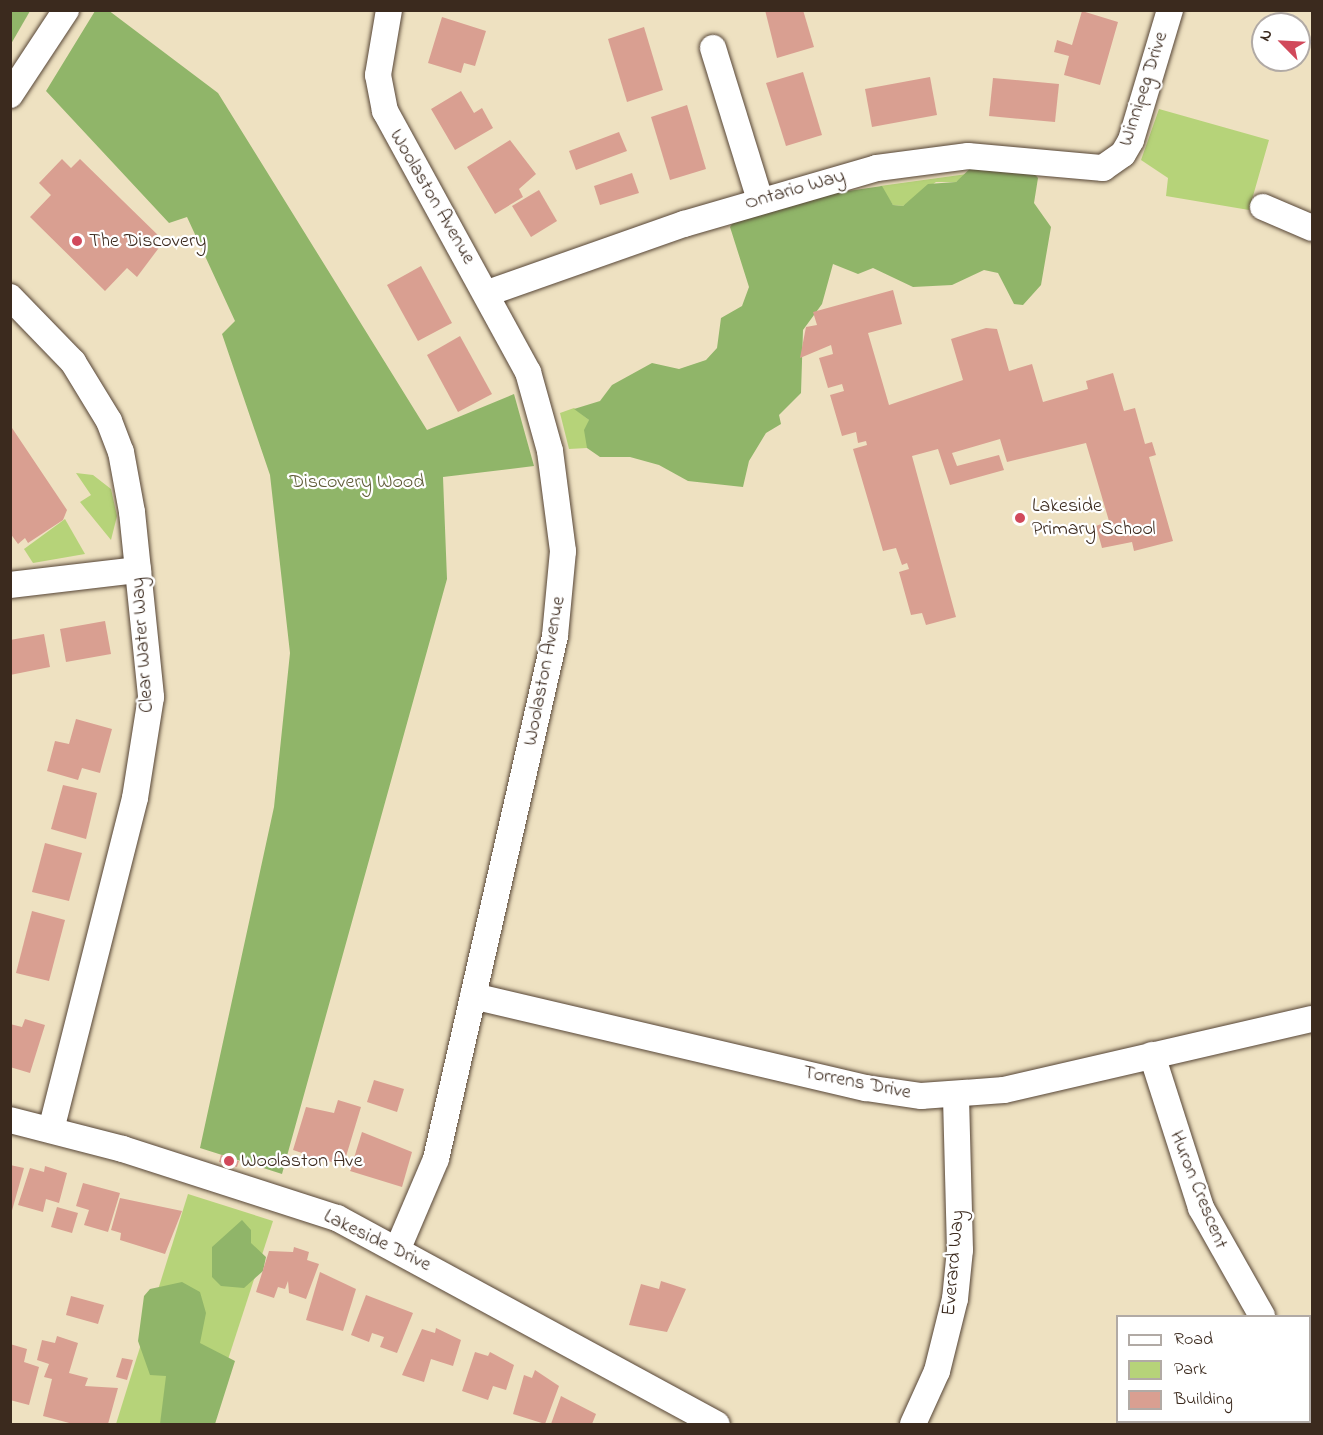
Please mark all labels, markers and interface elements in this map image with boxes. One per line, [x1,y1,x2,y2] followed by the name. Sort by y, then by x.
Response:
[1251,12,1311,72] north arrow
[1253,26,1280,45] text: N
[1114,29,1174,149] street label: Winnipeg Drive
[384,125,480,269] street label: Woolaston Avenue
[742,164,848,216] street label: Ontario Way
[89,229,206,253] place label: The Discovery
[70,234,84,248] marker: The Discovery
[290,470,424,494] park label: Discovery Wood
[1032,494,1156,541] place label: Lakeside Primary School
[1013,511,1027,525] marker: Lakeside Primary School
[126,576,160,714] street label: Clear Water Way
[519,594,571,748] street label: Woolaston Avenue
[801,1061,913,1105] street label: Torrens Drive
[1163,1127,1233,1253] street label: Huron Crescent
[241,1149,363,1173] place label: Woolaston Ave
[222,1154,236,1168] marker: Woolaston Ave
[319,1205,435,1277] street label: Lakeside Drive
[937,1209,971,1317] street label: Everard Way
[1116,1315,1311,1423] legend
[1174,1327,1213,1353] text: Road
[1174,1357,1207,1383] text: Park
[1174,1387,1233,1413] text: Building

